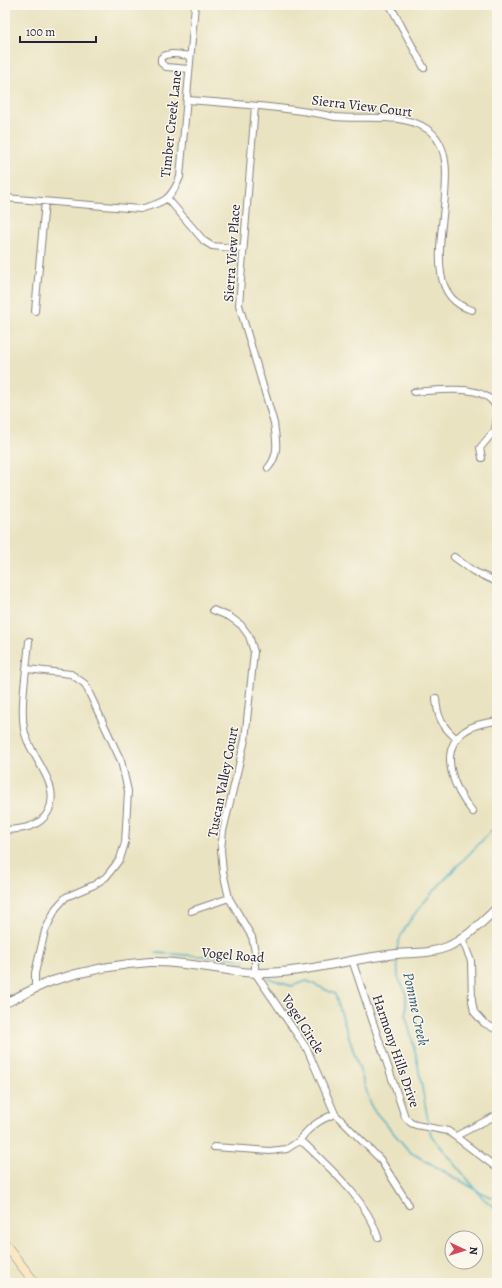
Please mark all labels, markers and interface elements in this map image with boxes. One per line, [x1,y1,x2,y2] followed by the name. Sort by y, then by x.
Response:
[20,18,96,44] scale bar
[26,24,55,40] text: 100 m
[156,69,186,179] street label: Timber Creek Lane
[311,90,414,122] street label: Sierra View Court
[219,204,245,302] street label: Sierra View Place
[203,725,243,839] street label: Tuscan Valley Court
[200,943,266,967] street label: Vogel Road
[398,970,434,1048] water label: Pomme Creek
[277,990,329,1058] street label: Vogel Circle
[368,992,424,1110] street label: Harmony Hills Drive
[444,1230,484,1270] north arrow
[466,1246,481,1255] text: N

